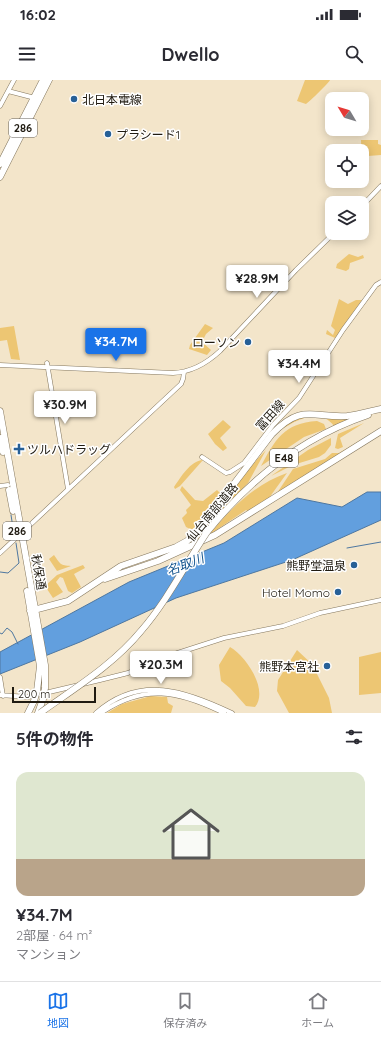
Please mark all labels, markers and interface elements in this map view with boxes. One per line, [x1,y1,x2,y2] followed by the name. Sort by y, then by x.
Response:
[20,5,56,24] text: 16:02
[16,43,38,65] icon: menu
[161,43,220,66] text: Dwello
[343,43,365,65] icon: search
[82,92,142,107] place label: 北日本電線
[325,92,369,136] north arrow
[325,92,369,240] map controls
[69,94,79,104] marker: 北日本電線
[9,119,37,137] road number: 286
[116,127,180,142] place label: プラシード1
[103,129,113,139] marker: プラシード1
[325,144,369,188] button: locate
[325,196,369,240] button: layers
[224,265,290,299] pin: ¥28.9M
[235,270,279,286] text: ¥28.9M
[83,328,149,362] pin: ¥34.7M
[94,333,138,349] text: ¥34.7M
[192,335,240,350] place label: ローソン
[243,337,253,347] marker: ローソン
[266,350,332,384] pin: ¥34.4M
[277,355,321,371] text: ¥34.4M
[32,391,98,425] pin: ¥30.9M
[43,396,87,412] text: ¥30.9M
[252,397,288,433] street label: 富田線
[27,442,111,457] place label: ツルハドラッグ
[14,444,24,454] marker: ツルハドラッグ
[270,449,298,467] road number: E48
[183,480,241,544] street label: 仙台南部道路
[3,522,31,540] road number: 286
[164,549,208,578] water label: 名取川
[28,553,50,591] street label: 秋保通
[286,558,346,573] place label: 熊野堂温泉
[349,560,359,570] marker: 熊野堂温泉
[262,585,330,600] place label: Hotel Momo
[333,587,343,597] marker: Hotel Momo
[128,651,194,685] pin: ¥20.3M
[139,656,183,672] text: ¥20.3M
[259,659,319,674] place label: 熊野本宮社
[322,661,332,671] marker: 熊野本宮社
[12,685,96,704] scale bar
[18,687,50,701] text: 200 m
[343,726,365,748] icon: filters
[16,728,94,749] text: 5件の物件
[155,798,227,870] icon: home
[16,904,73,925] text: ¥34.7M
[16,927,92,943] text: 2部屋 · 64 m²
[16,946,81,962] text: マンション
[47,990,69,1030] tab: 地図
[163,990,207,1030] tab: 保存済み
[301,990,334,1030] tab: ホーム

